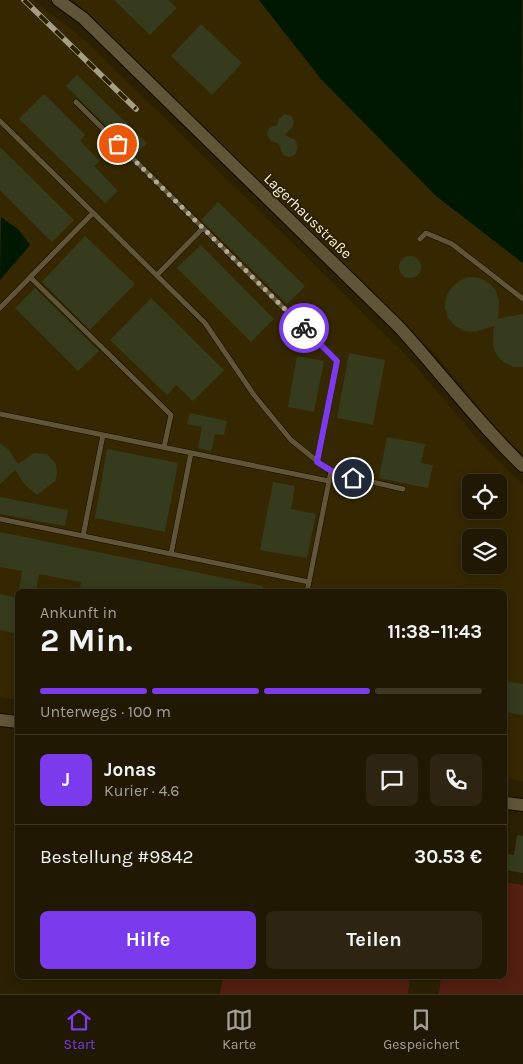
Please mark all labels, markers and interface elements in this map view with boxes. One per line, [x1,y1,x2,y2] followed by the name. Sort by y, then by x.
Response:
[97,123,139,165] pin
[104,130,132,158] icon: bag
[260,169,356,263] street label: Lagerhausstraße
[279,303,329,353] courier
[290,314,318,342] icon: bike
[332,457,374,499] pin
[339,464,367,492] icon: home
[462,474,507,574] map controls
[462,474,507,519] button: locate
[462,529,507,574] button: layers
[40,603,117,622] text: Ankunft in
[387,621,482,643] text: 11:38–11:43
[40,622,133,659] text: 2 Min.
[40,702,171,721] text: Unterwegs · 100 m
[366,754,418,806] button: chat
[430,754,482,806] button: phone
[104,759,156,781] text: Jonas
[62,769,70,791] text: J
[104,781,179,800] text: Kurier · 4.6
[40,846,194,868] text: Bestellung #9842
[414,846,482,868] text: 30.53 €
[40,911,256,969] button: Hilfe
[266,911,482,969] button: Teilen
[64,1006,95,1053] tab: Start
[222,1006,256,1053] tab: Karte
[383,1006,459,1053] tab: Gespeichert

